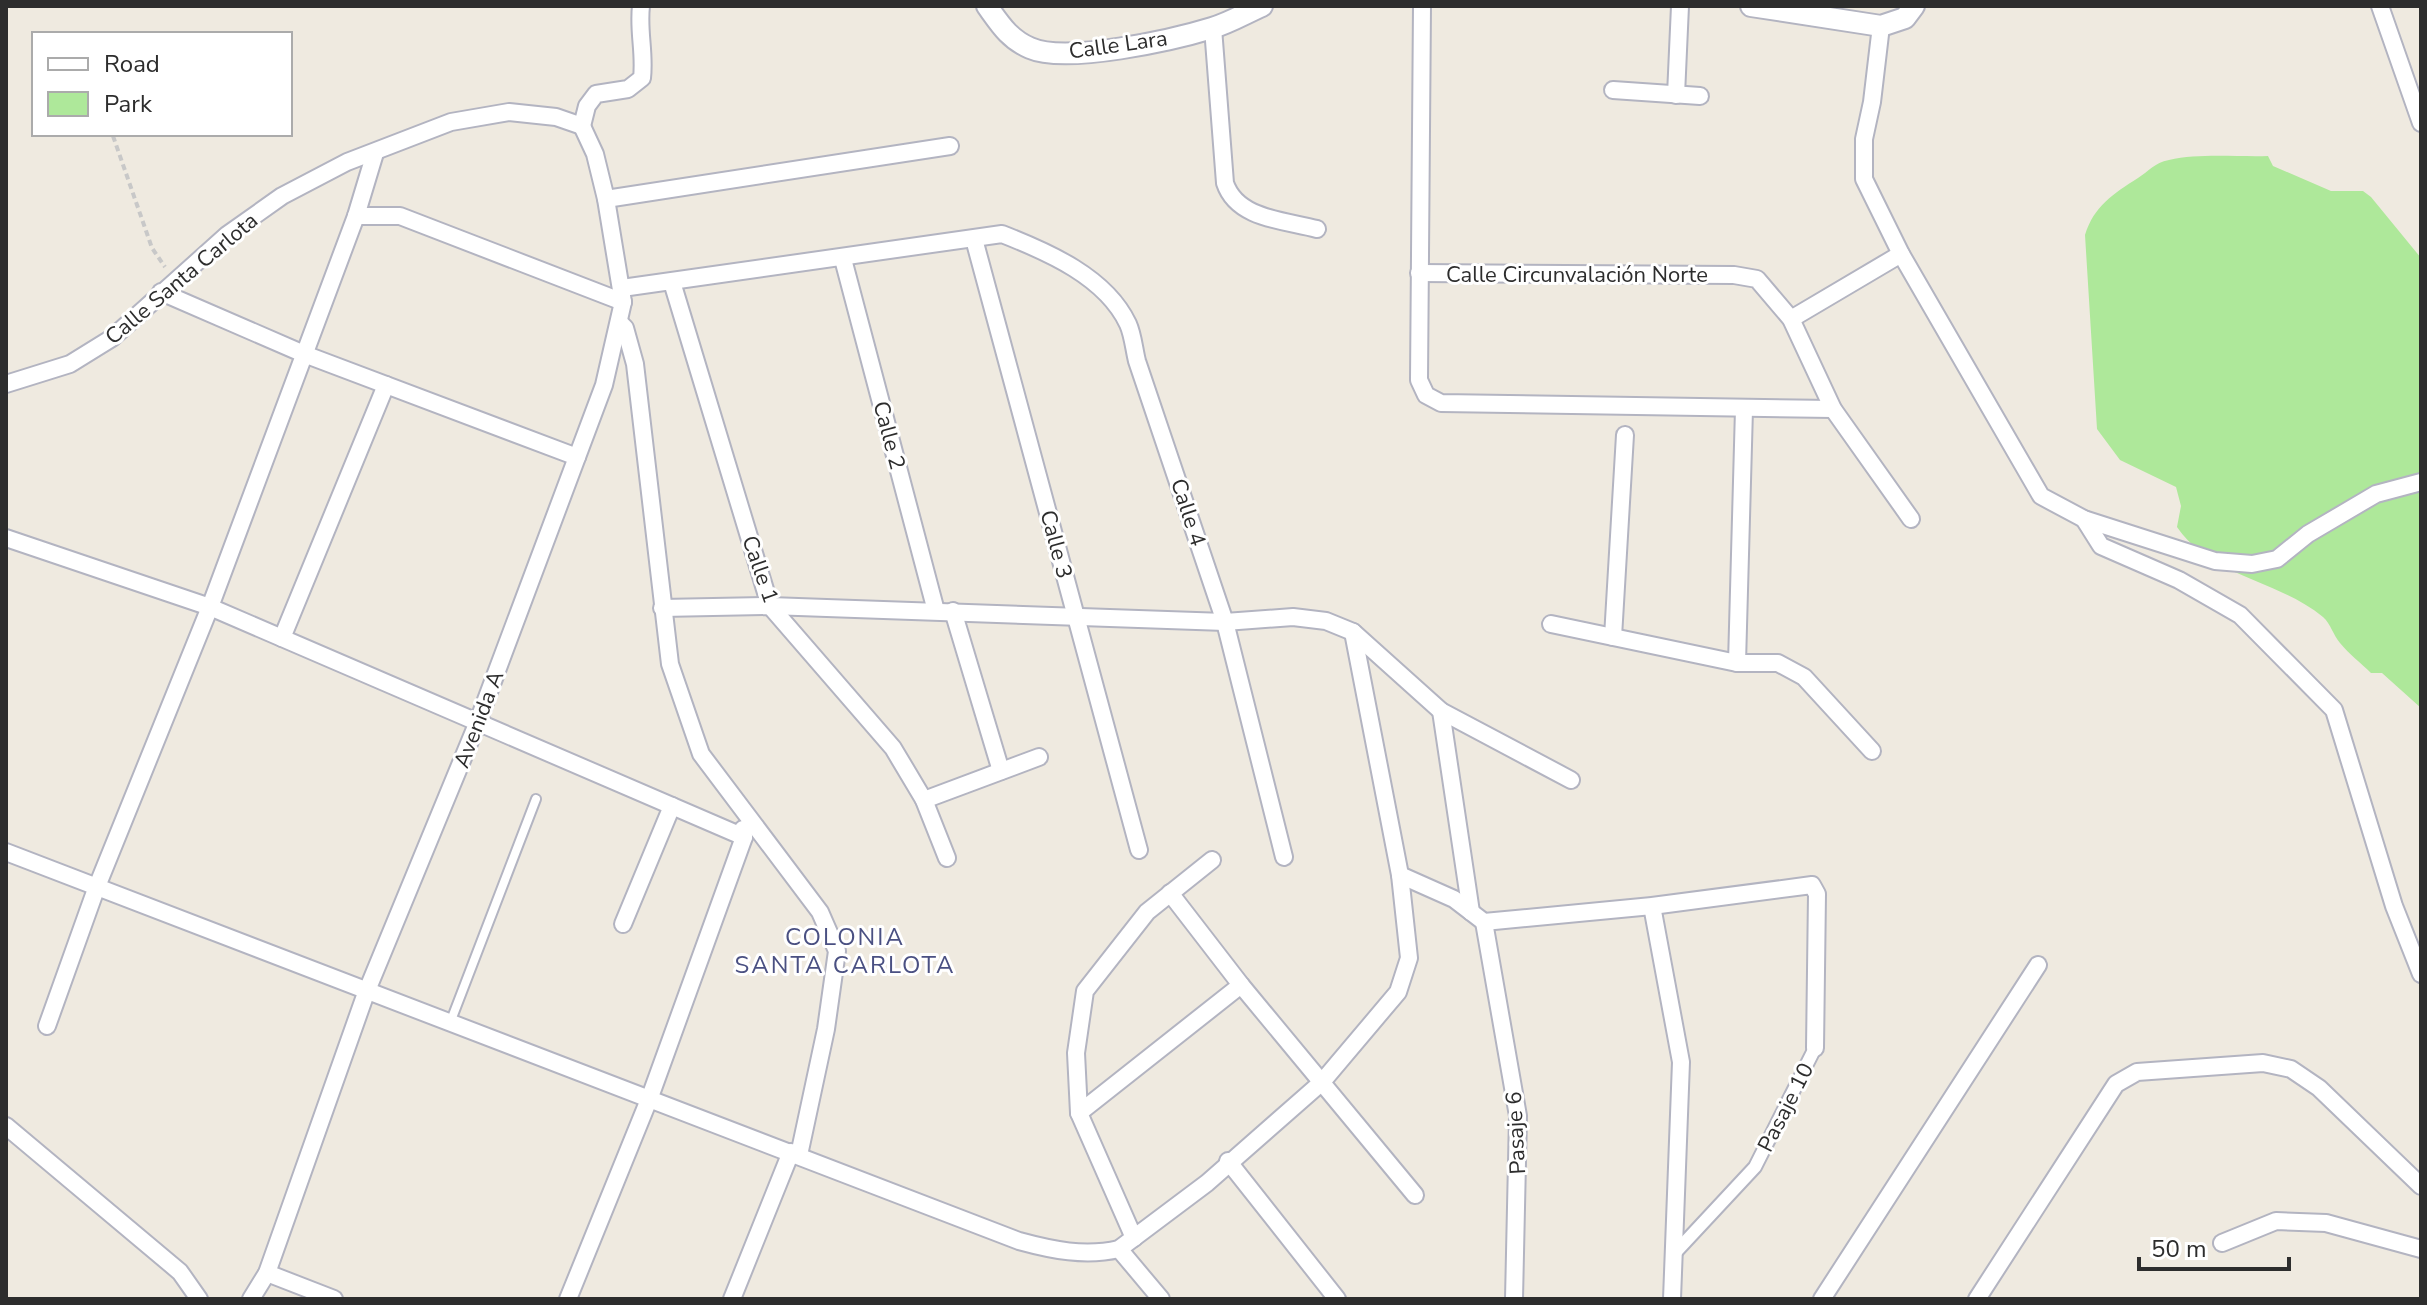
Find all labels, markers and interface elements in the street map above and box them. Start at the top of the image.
street label: Calle Lara [1067,23,1169,67]
legend [32,32,292,136]
text: Road [104,48,160,80]
text: Park [104,88,153,120]
street label: Calle Santa Carlota [99,206,264,352]
street label: Calle Circunvalación Norte [1446,260,1708,290]
street label: Calle 2 [866,398,913,473]
street label: Calle 4 [1163,475,1213,550]
street label: Calle 3 [1033,507,1080,582]
street label: Calle 1 [735,532,786,607]
street label: Avenida A [447,666,511,772]
district label: COLONIA SANTA CARLOTA [734,921,956,981]
street label: Pasaje 10 [1751,1058,1821,1157]
street label: Pasaje 6 [1499,1091,1533,1175]
scale bar [2139,1221,2289,1271]
text: 50 m [2151,1233,2207,1265]

